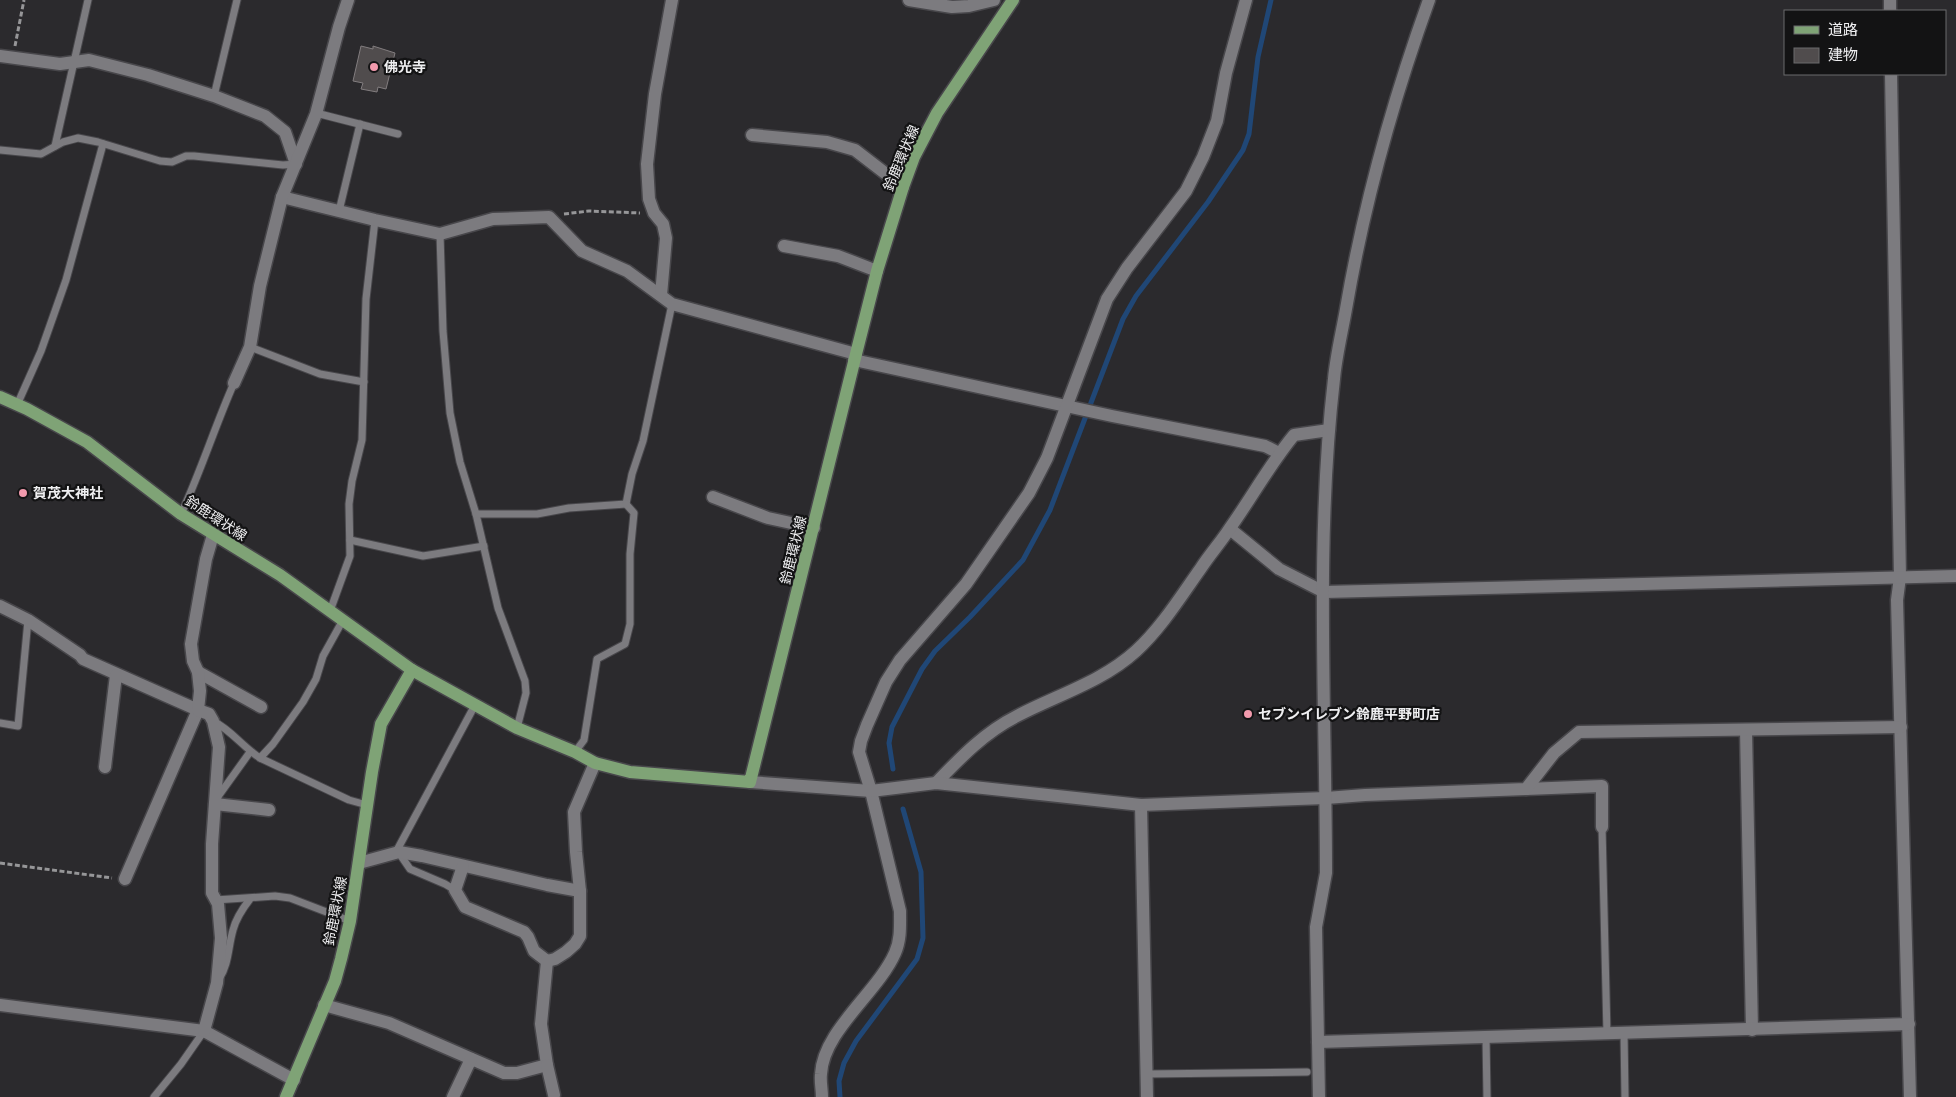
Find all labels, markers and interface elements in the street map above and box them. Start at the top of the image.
legend [1784,10,1946,75]
text: 道路 [1828,20,1858,39]
text: 建物 [1828,45,1858,64]
place label: 佛光寺 [384,58,426,76]
marker: 佛光寺 [368,61,380,73]
street label: 鈴鹿環状線 [879,122,923,194]
place label: 賀茂大神社 [33,484,103,502]
marker: 賀茂大神社 [17,487,29,499]
street label: 鈴鹿環状線 [182,491,250,545]
street label: 鈴鹿環状線 [776,514,810,586]
place label: セブンイレブン鈴鹿平野町店 [1258,705,1440,723]
marker: セブンイレブン鈴鹿平野町店 [1242,708,1254,720]
street label: 鈴鹿環状線 [319,875,351,947]

